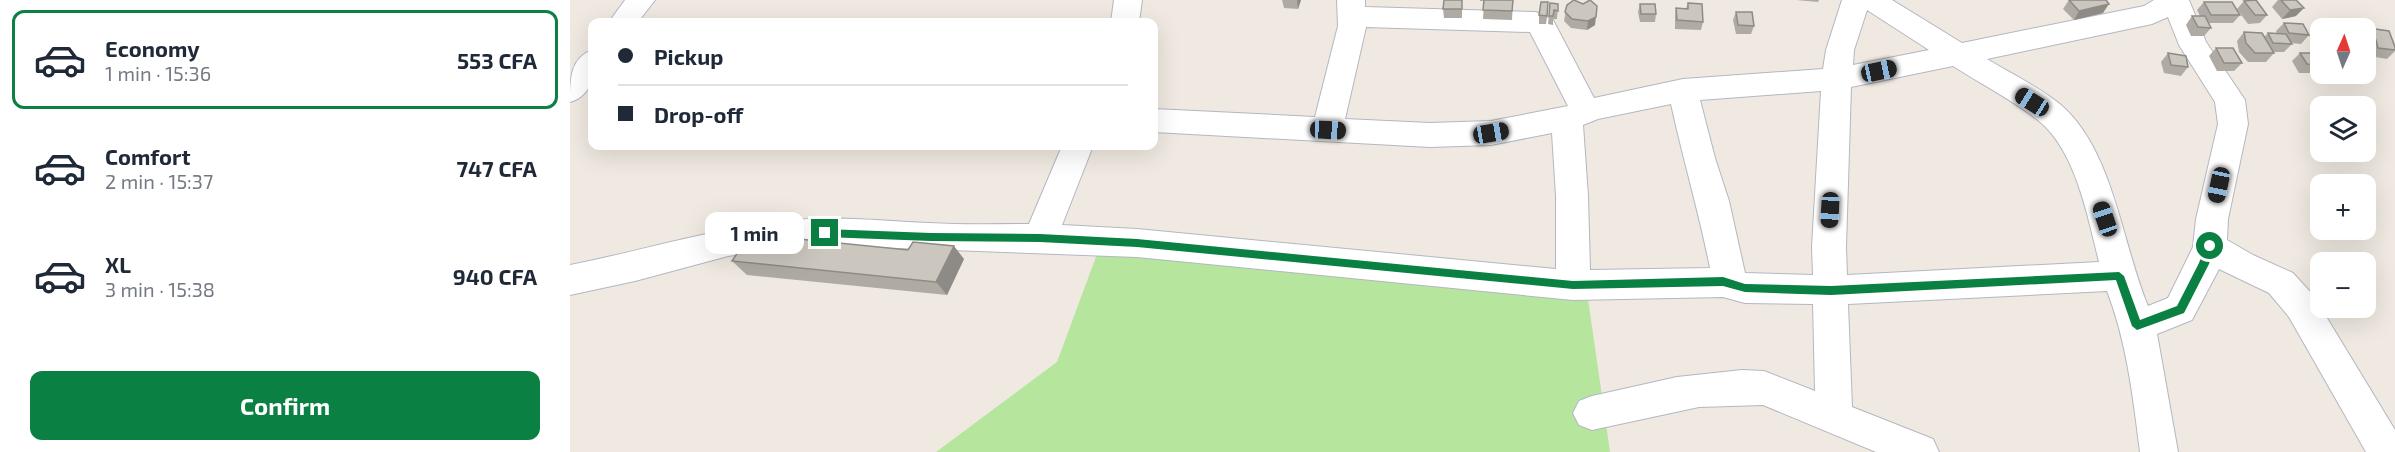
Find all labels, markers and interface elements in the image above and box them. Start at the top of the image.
north arrow [2310,18,2376,84]
map controls [2310,18,2376,318]
icon: car [33,33,87,87]
text: Economy [105,35,200,61]
text: Pickup [654,43,723,69]
text: 553 CFA [457,47,537,73]
car [1860,58,1898,84]
text: 1 min · 15:36 [105,61,211,85]
car [2012,85,2052,119]
button: layers [2310,96,2376,162]
text: Drop-off [654,101,743,127]
car [1310,120,1346,140]
car [1472,121,1510,145]
icon: car [33,141,87,195]
text: Comfort [105,143,190,169]
text: 747 CFA [456,155,537,181]
car [2206,166,2232,204]
text: 2 min · 15:37 [105,169,213,193]
button: + [2310,174,2376,240]
car [1820,192,1840,228]
car [2091,199,2119,239]
callout: 1 min [705,212,804,254]
route end [811,219,838,246]
text: 1 min [730,221,779,245]
route start [2196,232,2223,259]
icon: car [33,249,87,303]
text: XL [105,251,131,277]
button: − [2310,252,2376,318]
text: 940 CFA [453,263,537,289]
text: 3 min · 15:38 [105,277,215,301]
button: Confirm [30,371,540,440]

